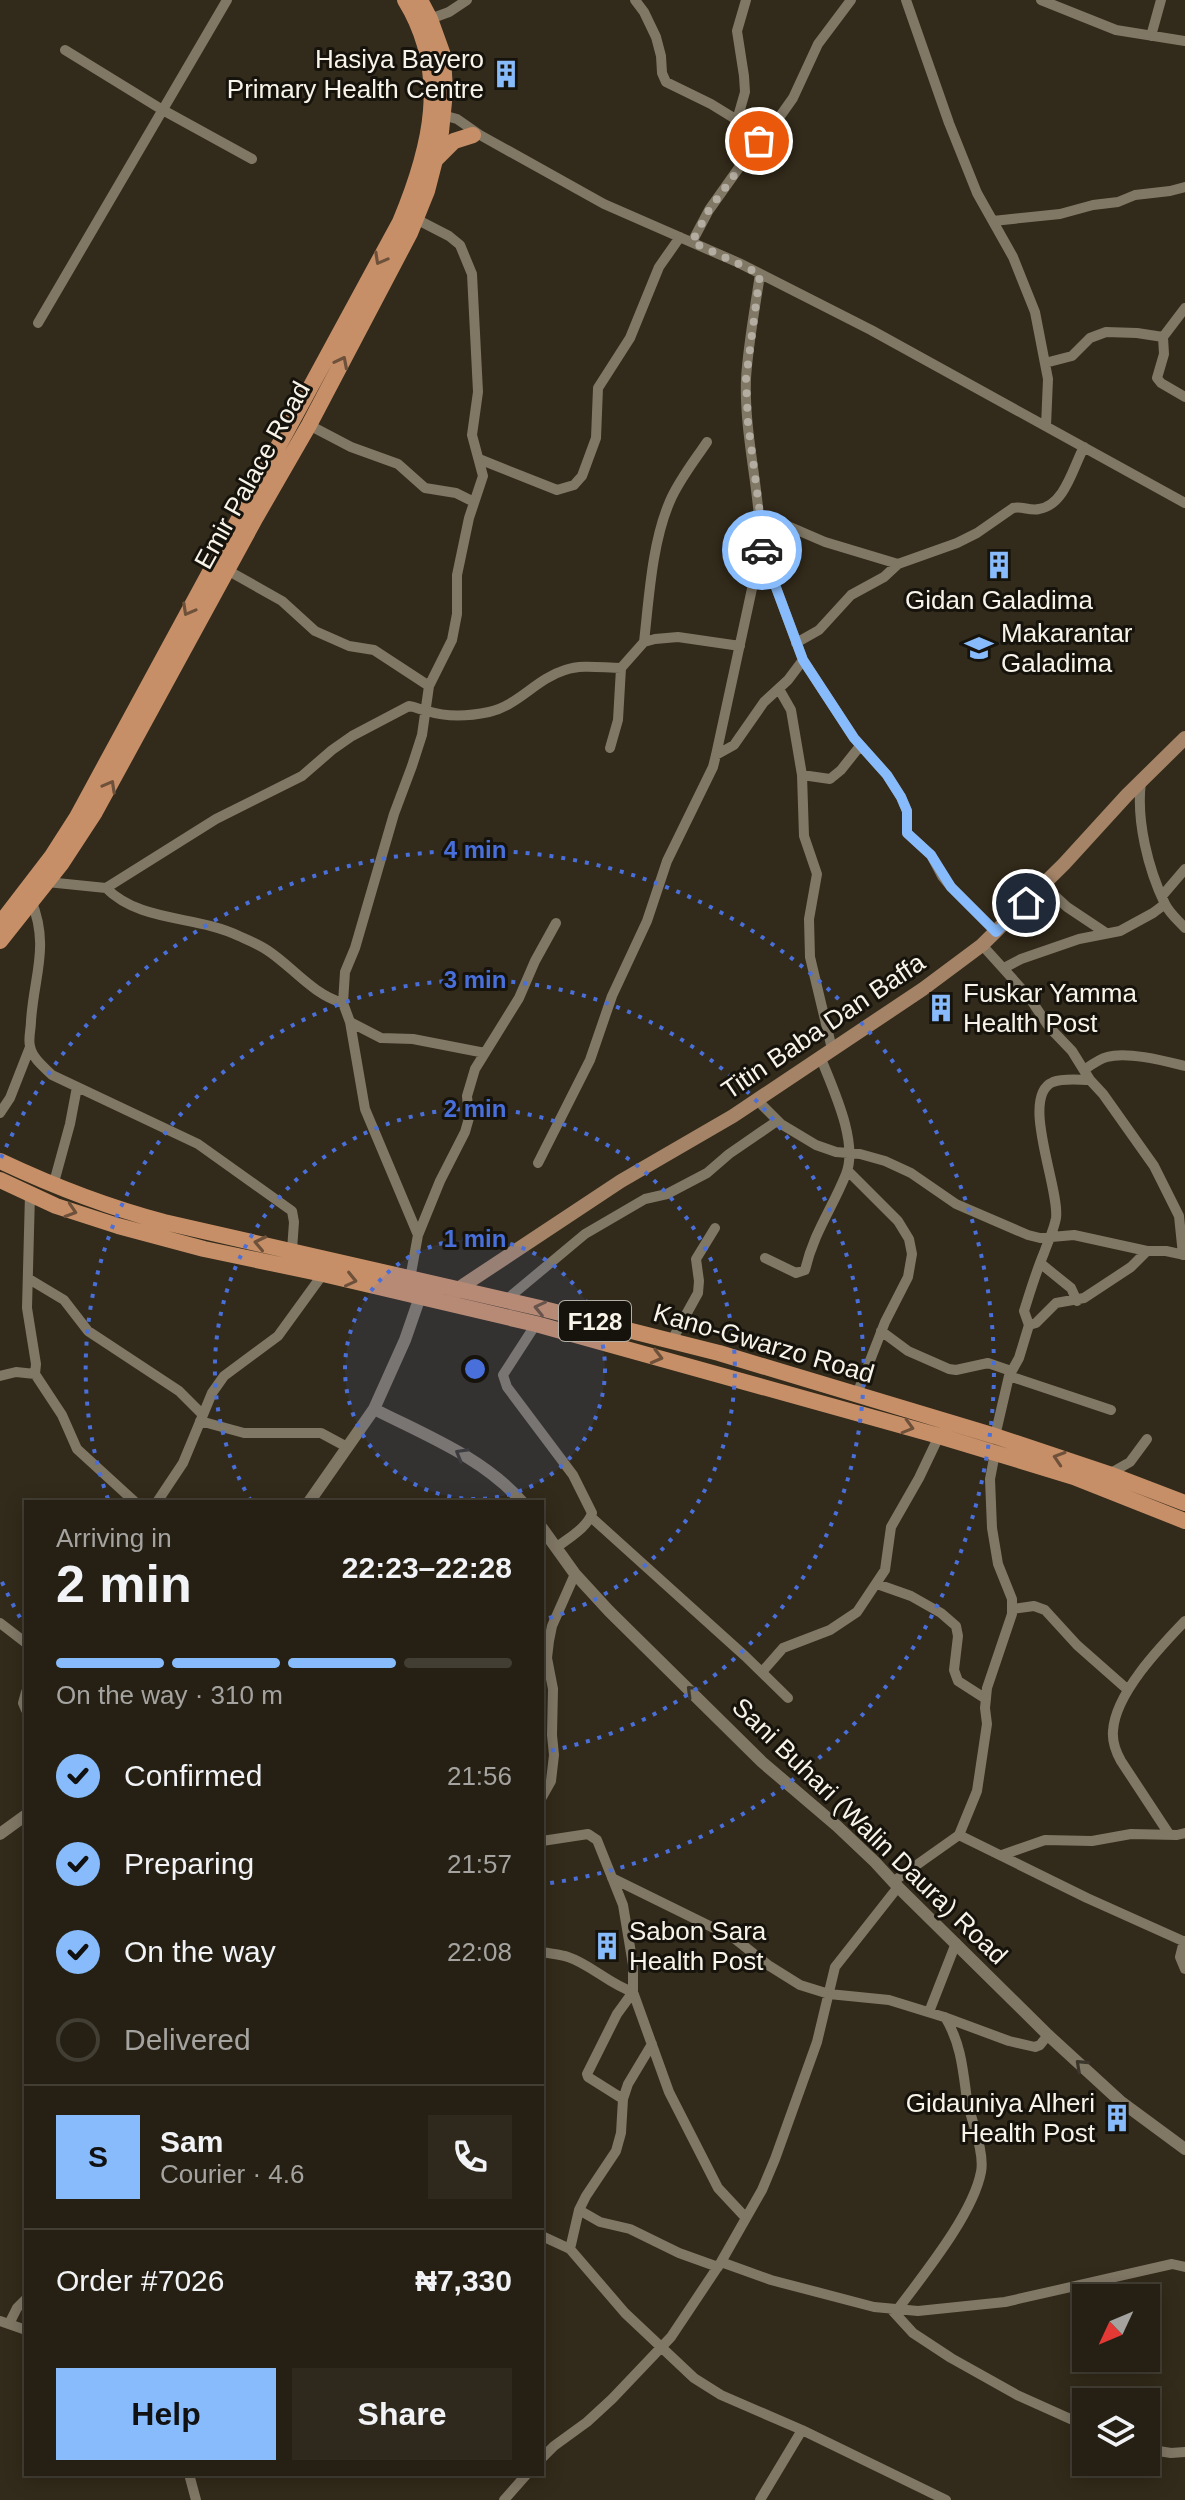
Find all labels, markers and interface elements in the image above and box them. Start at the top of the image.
place label: Hasiya Bayero Primary Health Centre [227,44,484,104]
building icon: Hasiya Bayero Primary Health Centre [491,59,521,89]
pin [725,107,793,175]
icon: bag [737,119,781,163]
one-way arrow [374,250,389,265]
one-way arrow [333,356,348,370]
street label: Emir Palace Road [188,376,316,574]
courier [722,510,802,590]
icon: car [740,528,784,572]
building icon: Gidan Galadima [984,550,1014,580]
place label: Gidan Galadima [905,585,1093,615]
one-way arrow [183,601,198,616]
place label: Makarantar Galadima [1001,618,1133,678]
school or university icon: Makarantar Galadima [964,633,994,663]
one-way arrow [100,781,116,795]
text: 4 min [444,836,506,863]
pin [992,869,1060,937]
icon: home [1004,881,1048,925]
street label: Titin Baba Dan Baffa [716,947,931,1105]
text: 3 min [444,966,506,993]
place label: Fuskar Yamma Health Post [963,978,1137,1038]
building icon: Fuskar Yamma Health Post [926,993,956,1023]
text: 2 min [444,1095,506,1122]
one-way arrow [64,1201,78,1217]
text: 1 min [444,1225,506,1252]
one-way arrow [254,1235,267,1252]
one-way arrow [343,1271,357,1288]
street label: Kano-Gwarzo Road [650,1297,878,1389]
one-way arrow [534,1300,548,1317]
road number: F128 [559,1301,631,1341]
one-way arrow [650,1347,664,1364]
centre of rings [461,1355,489,1383]
one-way arrow [900,1418,914,1434]
one-way arrow [455,1448,470,1464]
one-way arrow [1053,1451,1067,1467]
text: Arriving in [56,1523,172,1553]
text: 22:23–22:28 [342,1551,512,1584]
text: 2 min [56,1555,192,1613]
text: On the way · 310 m [56,1680,283,1710]
one-way arrow [687,1686,701,1700]
street label: Sani Buhari (Walin Daura) Road [726,1692,1014,1970]
icon: check [56,1754,100,1798]
text: Confirmed [124,1759,262,1792]
text: 21:56 [447,1761,512,1791]
icon: check [56,1842,100,1886]
text: Preparing [124,1847,254,1880]
text: 21:57 [447,1849,512,1879]
place label: Sabon Sara Health Post [629,1916,767,1976]
icon: check [56,1930,100,1974]
building icon: Sabon Sara Health Post [592,1931,622,1961]
text: On the way [124,1935,276,1968]
text: 22:08 [447,1937,512,1967]
text: Delivered [124,2023,251,2056]
one-way arrow [1075,2060,1090,2074]
place label: Gidauniya Alheri Health Post [906,2088,1096,2148]
building icon: Gidauniya Alheri Health Post [1102,2103,1132,2133]
button: phone [428,2115,512,2199]
text: Sam [160,2125,223,2158]
text: S [88,2140,108,2173]
text: Courier · 4.6 [160,2159,305,2189]
text: Order #7026 [56,2264,224,2297]
text: ₦7,330 [415,2264,512,2297]
north arrow [1072,2284,1160,2372]
map controls [1072,2284,1160,2476]
button: Help [56,2368,276,2460]
button: Share [292,2368,512,2460]
button: layers [1072,2388,1160,2476]

